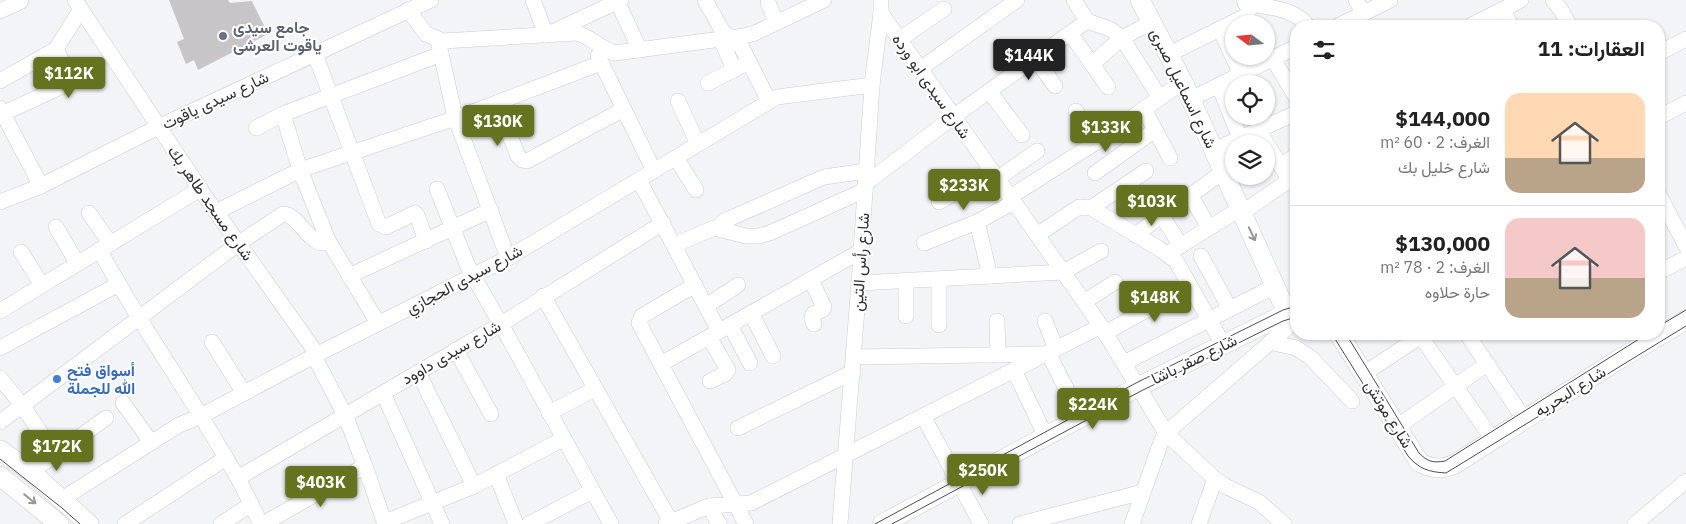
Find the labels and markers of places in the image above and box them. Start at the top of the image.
place label: جامع سيدى ياقوت العرشى [233,17,322,56]
marker: جامع سيدى ياقوت العرشى [217,30,229,42]
pin: $144K [994,38,1064,81]
pin: $112K [34,56,104,99]
pin: $130K [463,104,533,147]
pin: $133K [1071,110,1141,153]
pin: $233K [929,168,999,211]
pin: $103K [1117,184,1187,227]
pin: $148K [1120,280,1190,323]
place label: أسواق فتح الله للجملة [67,360,135,398]
marker: أسواق فتح الله للجملة [51,373,63,385]
pin: $224K [1058,388,1128,430]
pin: $172K [22,430,92,472]
pin: $250K [948,454,1018,496]
pin: $403K [286,466,356,508]

